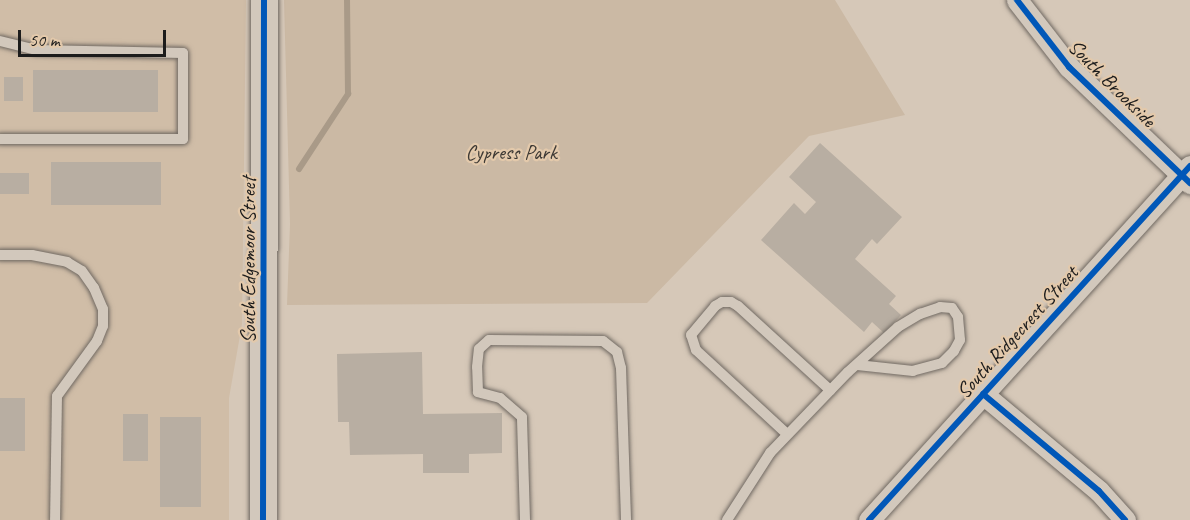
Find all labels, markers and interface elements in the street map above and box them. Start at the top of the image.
scale bar [21,18,170,56]
text: 50 m [29,29,60,51]
street label: South Brookside [1063,34,1161,132]
park label: Cypress Park [465,139,557,165]
street label: South Edgemoor Street [235,177,261,343]
street label: South Ridgecrest Street [950,260,1084,404]

